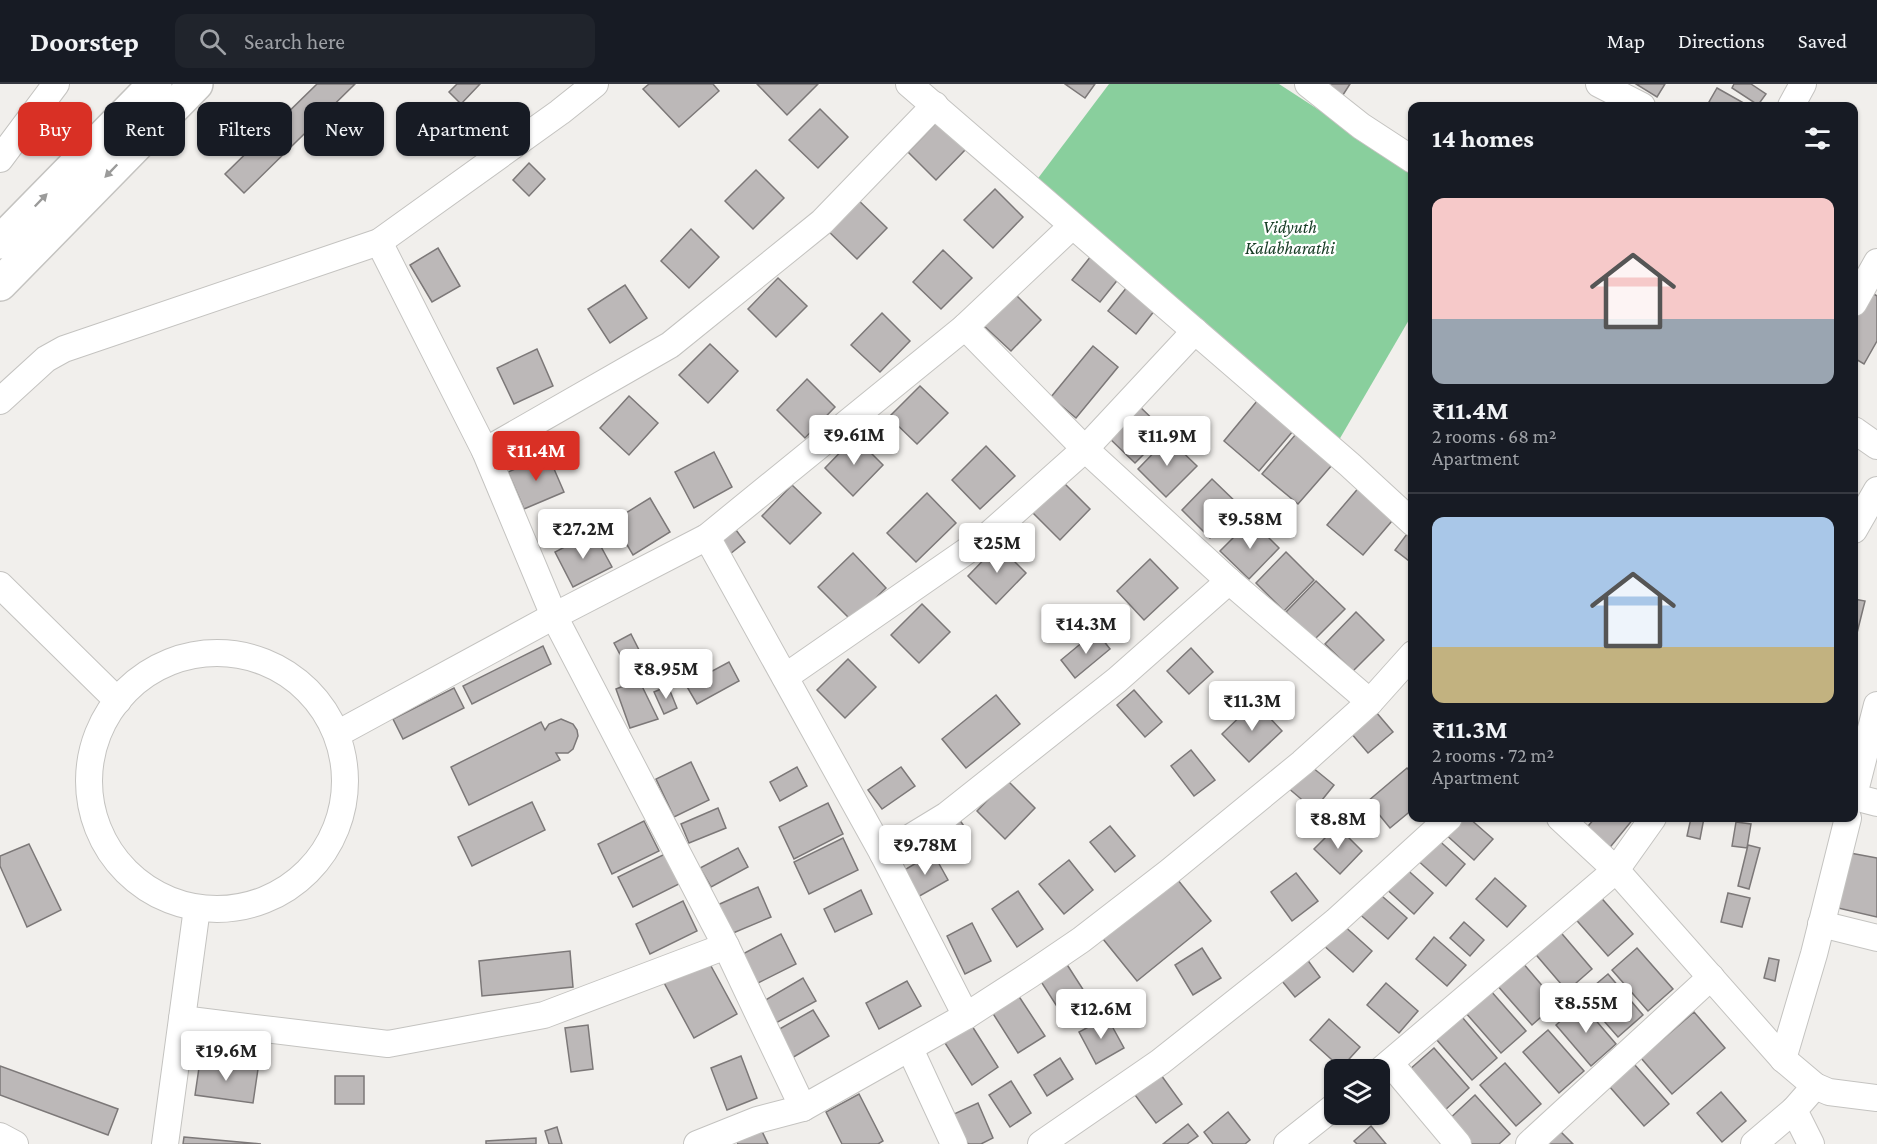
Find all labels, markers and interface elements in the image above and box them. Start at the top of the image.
search box [175,14,595,68]
icon: search [196,25,229,58]
text: Doorstep [30,26,139,57]
text: Search here [244,29,345,54]
text: Map [1607,29,1645,53]
text: Directions [1678,29,1765,53]
text: Saved [1798,29,1847,53]
chip: Buy [18,102,92,156]
chip: Rent [104,102,185,156]
chip: Filters [197,102,292,156]
chip: New [304,102,384,156]
chip: Apartment [396,102,530,156]
icon: filters [1801,122,1834,155]
text: 14 homes [1432,124,1534,153]
one-way arrow [105,163,119,177]
one-way arrow [34,192,48,207]
park label: Vidyuth Kalabharathi [1245,217,1335,258]
icon: home [1579,237,1687,345]
text: ₹11.4M [1432,396,1509,425]
pin: ₹9.61M [805,415,903,466]
pin: ₹11.9M [1118,416,1216,467]
text: ₹9.61M [823,423,885,445]
text: ₹11.9M [1137,424,1197,446]
text: 2 rooms · 68 m² [1432,425,1557,447]
pin: ₹11.4M [487,431,585,482]
text: ₹11.4M [507,439,565,461]
text: Apartment [1432,447,1519,469]
pin: ₹9.58M [1201,499,1299,550]
text: ₹9.58M [1218,507,1282,529]
pin: ₹27.2M [534,509,632,560]
text: ₹27.2M [552,517,614,539]
pin: ₹25M [961,523,1033,574]
text: ₹25M [973,531,1021,553]
icon: home [1579,556,1687,664]
pin: ₹14.3M [1037,604,1135,655]
text: ₹14.3M [1055,612,1117,634]
pin: ₹8.95M [617,649,715,700]
text: ₹8.95M [634,657,698,679]
pin: ₹11.3M [1203,681,1301,732]
text: ₹11.3M [1223,689,1281,711]
text: ₹11.3M [1432,715,1508,744]
text: 2 rooms · 72 m² [1432,744,1554,766]
text: Apartment [1432,766,1519,788]
pin: ₹8.8M [1296,799,1380,850]
text: ₹8.8M [1310,807,1366,829]
pin: ₹9.78M [876,825,974,876]
text: ₹9.78M [893,833,957,855]
pin: ₹8.55M [1537,983,1635,1034]
pin: ₹12.6M [1052,989,1150,1040]
text: ₹8.55M [1554,991,1618,1013]
text: ₹12.6M [1070,997,1132,1019]
pin: ₹19.6M [177,1031,275,1082]
text: ₹19.6M [195,1039,257,1061]
map controls [1324,1059,1390,1125]
button: layers [1324,1059,1390,1125]

